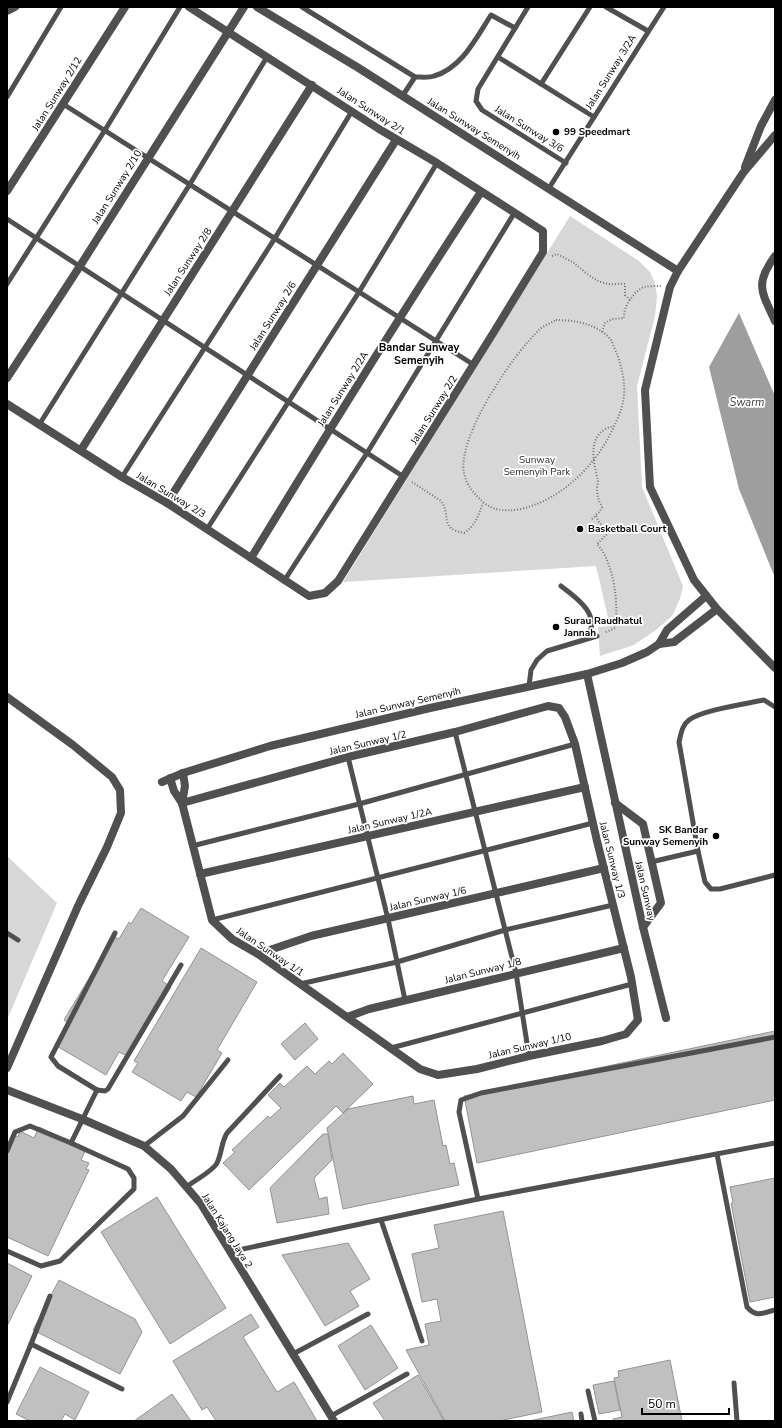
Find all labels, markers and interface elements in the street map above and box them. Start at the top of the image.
street label: Jalan Sunway 3/2A [582,31,640,113]
street label: Jalan Sunway 2/12 [28,54,85,134]
street label: Jalan Sunway 2/1 [333,83,408,138]
street label: Jalan Sunway Semenyih [424,94,523,164]
street label: Jalan Sunway 3/6 [491,102,566,156]
place label: 99 Speedmart [564,125,630,139]
marker: 99 Speedmart [551,127,561,137]
street label: Jalan Sunway 2/10 [88,147,145,227]
street label: Jalan Sunway 2/8 [160,225,215,300]
street label: Jalan Sunway 2/6 [246,279,300,354]
district label: Bandar Sunway Semenyih [379,340,460,368]
street label: Jalan Sunway 2/2A [314,348,372,430]
street label: Jalan Sunway 2/2 [407,373,461,448]
water label: Swarm [729,395,765,410]
park label: Sunway Semenyih Park [504,453,571,479]
street label: Jalan Sunway 2/3 [133,468,208,521]
place label: Basketball Court [588,522,666,536]
marker: Basketball Court [575,524,585,534]
place label: Surau Raudhatul Jannah [563,614,643,640]
marker: Surau Raudhatul Jannah [551,622,561,632]
street label: Jalan Sunway Semenyih [353,684,462,722]
street label: Jalan Sunway 1/2 [327,727,408,759]
street label: Jalan Sunway 1/2A [346,804,434,838]
street label: Jalan Sunway 1/3 [595,819,628,900]
place label: SK Bandar Sunway Semenyih [623,823,708,849]
marker: SK Bandar Sunway Semenyih [711,831,721,841]
street label: Jalan Sunway [631,859,659,923]
street label: Jalan Sunway 1/6 [387,883,468,915]
street label: Jalan Sunway 1/1 [233,924,306,980]
street label: Jalan Sunway 1/8 [442,955,523,988]
street label: Jalan Sunway 1/10 [486,1030,573,1063]
street label: Jalan Kajang Jaya 2 [198,1190,256,1271]
scale bar [642,1390,729,1416]
text: 50 m [648,1396,676,1412]

